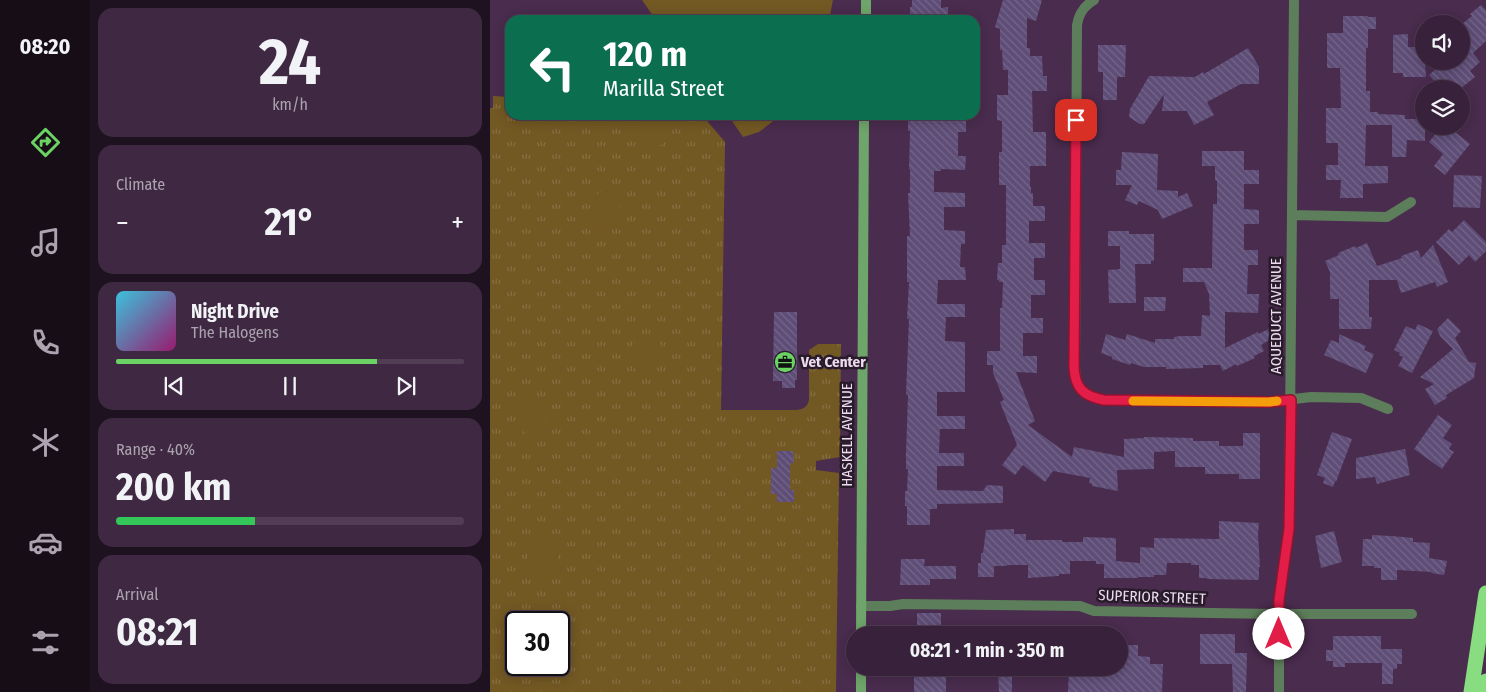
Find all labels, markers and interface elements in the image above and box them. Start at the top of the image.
map controls [1415,15,1470,135]
button: sound [1415,15,1470,70]
text: 24 [259,23,321,101]
text: 08:20 [20,33,70,60]
text: 120 m [603,33,687,75]
icon: left [520,35,585,100]
text: Marilla Street [603,75,724,102]
button: layers [1415,80,1470,135]
text: km/h [272,95,308,114]
pin [1055,99,1097,141]
icon: arrive [1062,106,1090,134]
icon: directions [28,125,63,160]
text: Climate [116,175,165,194]
text: 21° [265,199,315,245]
text: − [116,206,129,239]
text: + [451,206,464,239]
icon: music [28,225,63,260]
street label: AQUEDUCT AVENUE [1267,258,1285,374]
text: Night Drive [191,300,279,323]
text: The Halogens [191,323,279,342]
icon: phone [28,325,63,360]
office icon: Vet Center [773,350,797,374]
place label: Vet Center [800,353,866,371]
icon: previous [160,372,188,400]
icon: pause [276,372,304,400]
icon: next [392,372,420,400]
street label: HASKELL AVENUE [838,383,856,487]
icon: climate [28,425,63,460]
text: Range · 40% [116,440,195,459]
text: 200 km [116,464,231,510]
icon: car [28,525,63,560]
text: Arrival [116,585,158,604]
street label: SUPERIOR STREET [1098,586,1206,608]
position arrow [1252,607,1304,659]
text: 08:21 [116,609,199,655]
speed limit sign: 30 [505,611,570,676]
icon: filters [28,625,63,660]
text: 08:21 · 1 min · 350 m [910,639,1064,662]

